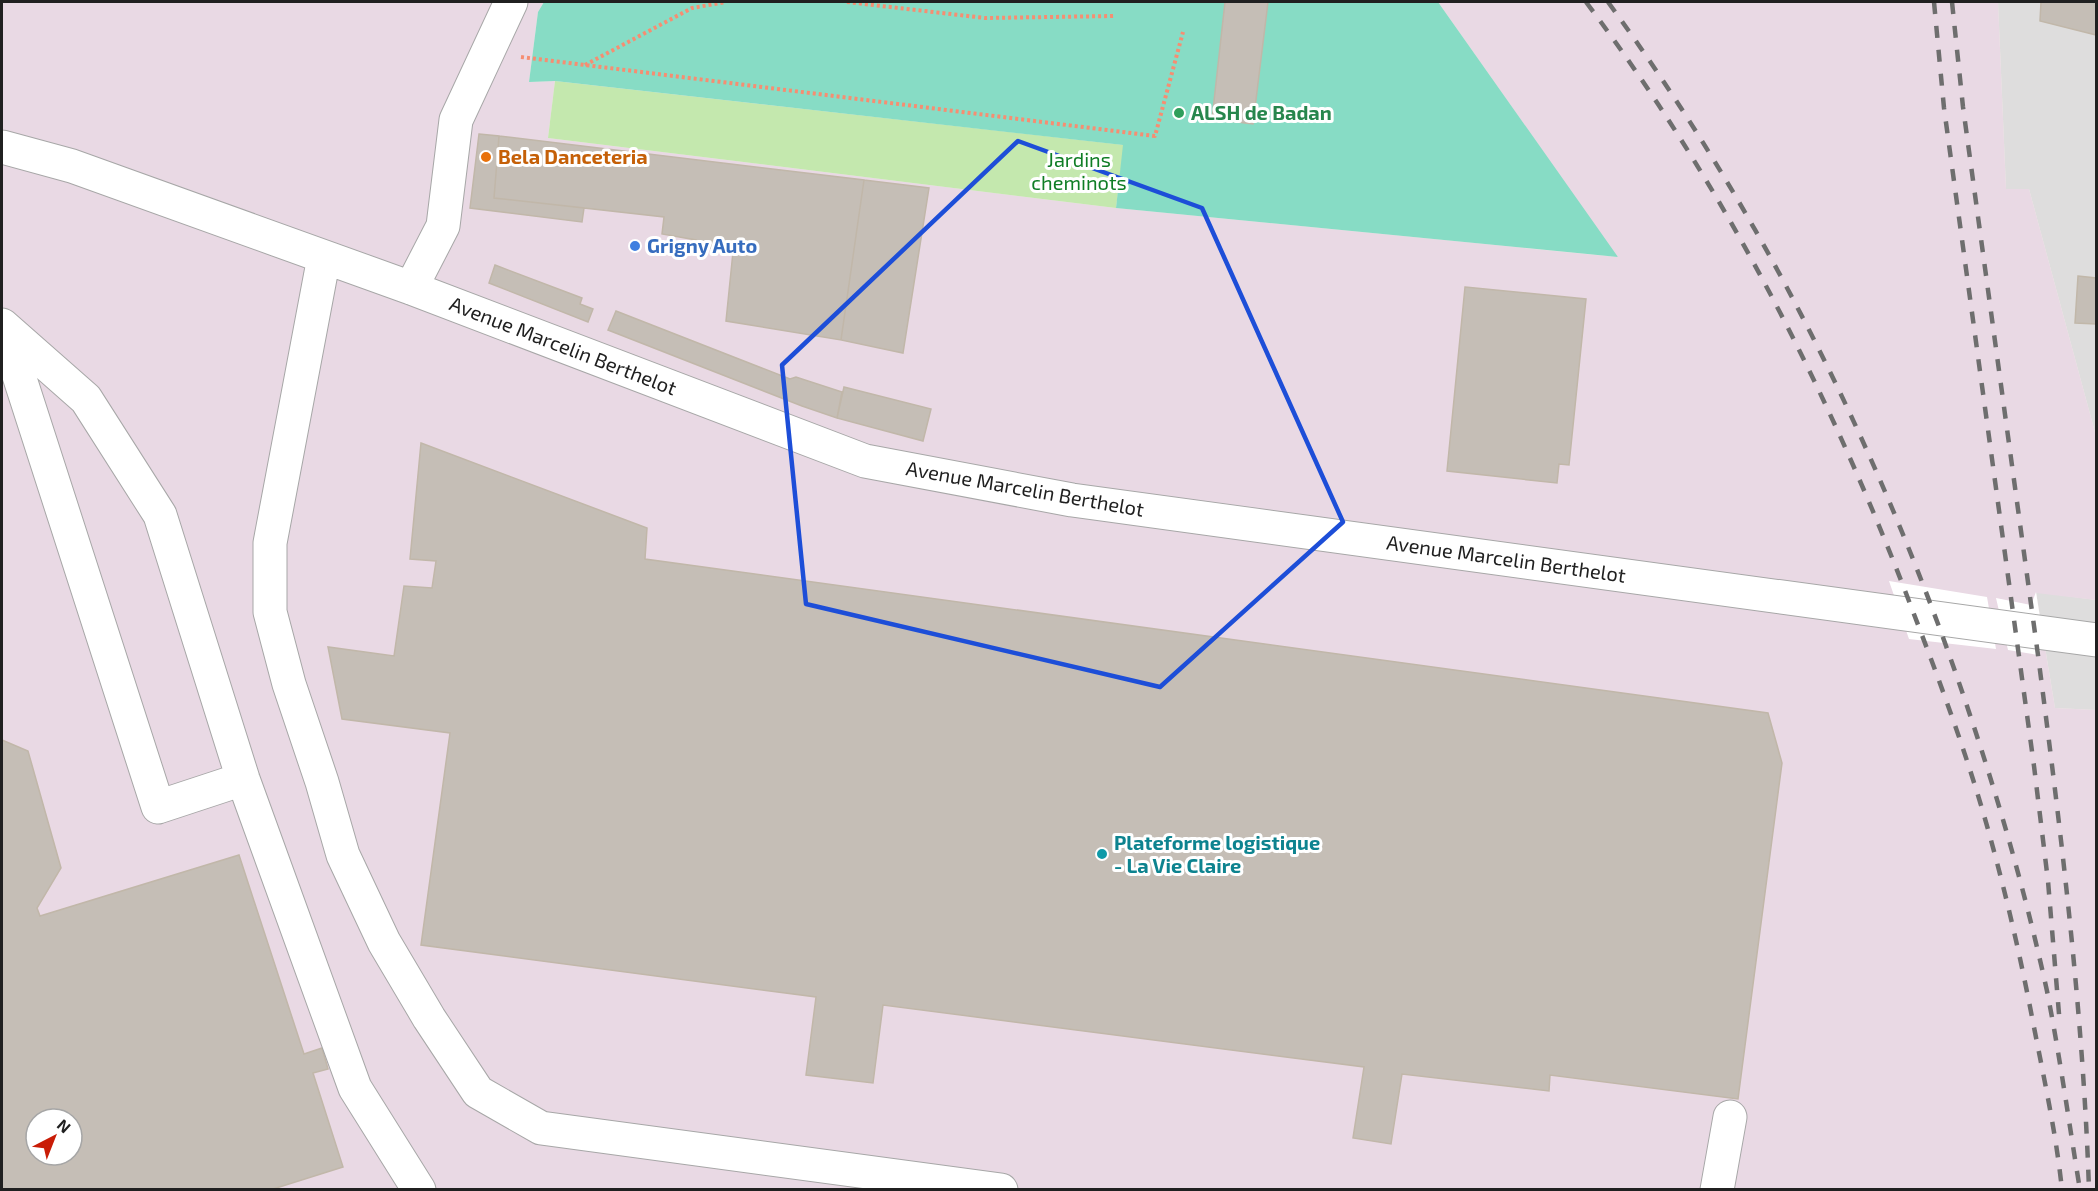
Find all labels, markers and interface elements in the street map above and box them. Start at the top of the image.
place label: ALSH de Badan [1191,100,1332,124]
marker: ALSH de Badan [1172,106,1186,120]
place label: Bela Danceteria [498,144,648,168]
park label: Jardins cheminots [1031,147,1127,194]
marker: Bela Danceteria [479,150,493,164]
place label: Grigny Auto [647,233,757,258]
marker: Grigny Auto [628,239,642,253]
street label: Avenue Marcelin Berthelot [446,291,681,400]
street label: Avenue Marcelin Berthelot [904,455,1146,521]
street label: Avenue Marcelin Berthelot [1385,529,1628,587]
place label: Plateforme logistique - La Vie Claire [1114,830,1320,877]
marker: Plateforme logistique - La Vie Claire [1095,847,1109,861]
north arrow [24,1107,84,1167]
text: N [54,1115,75,1136]

